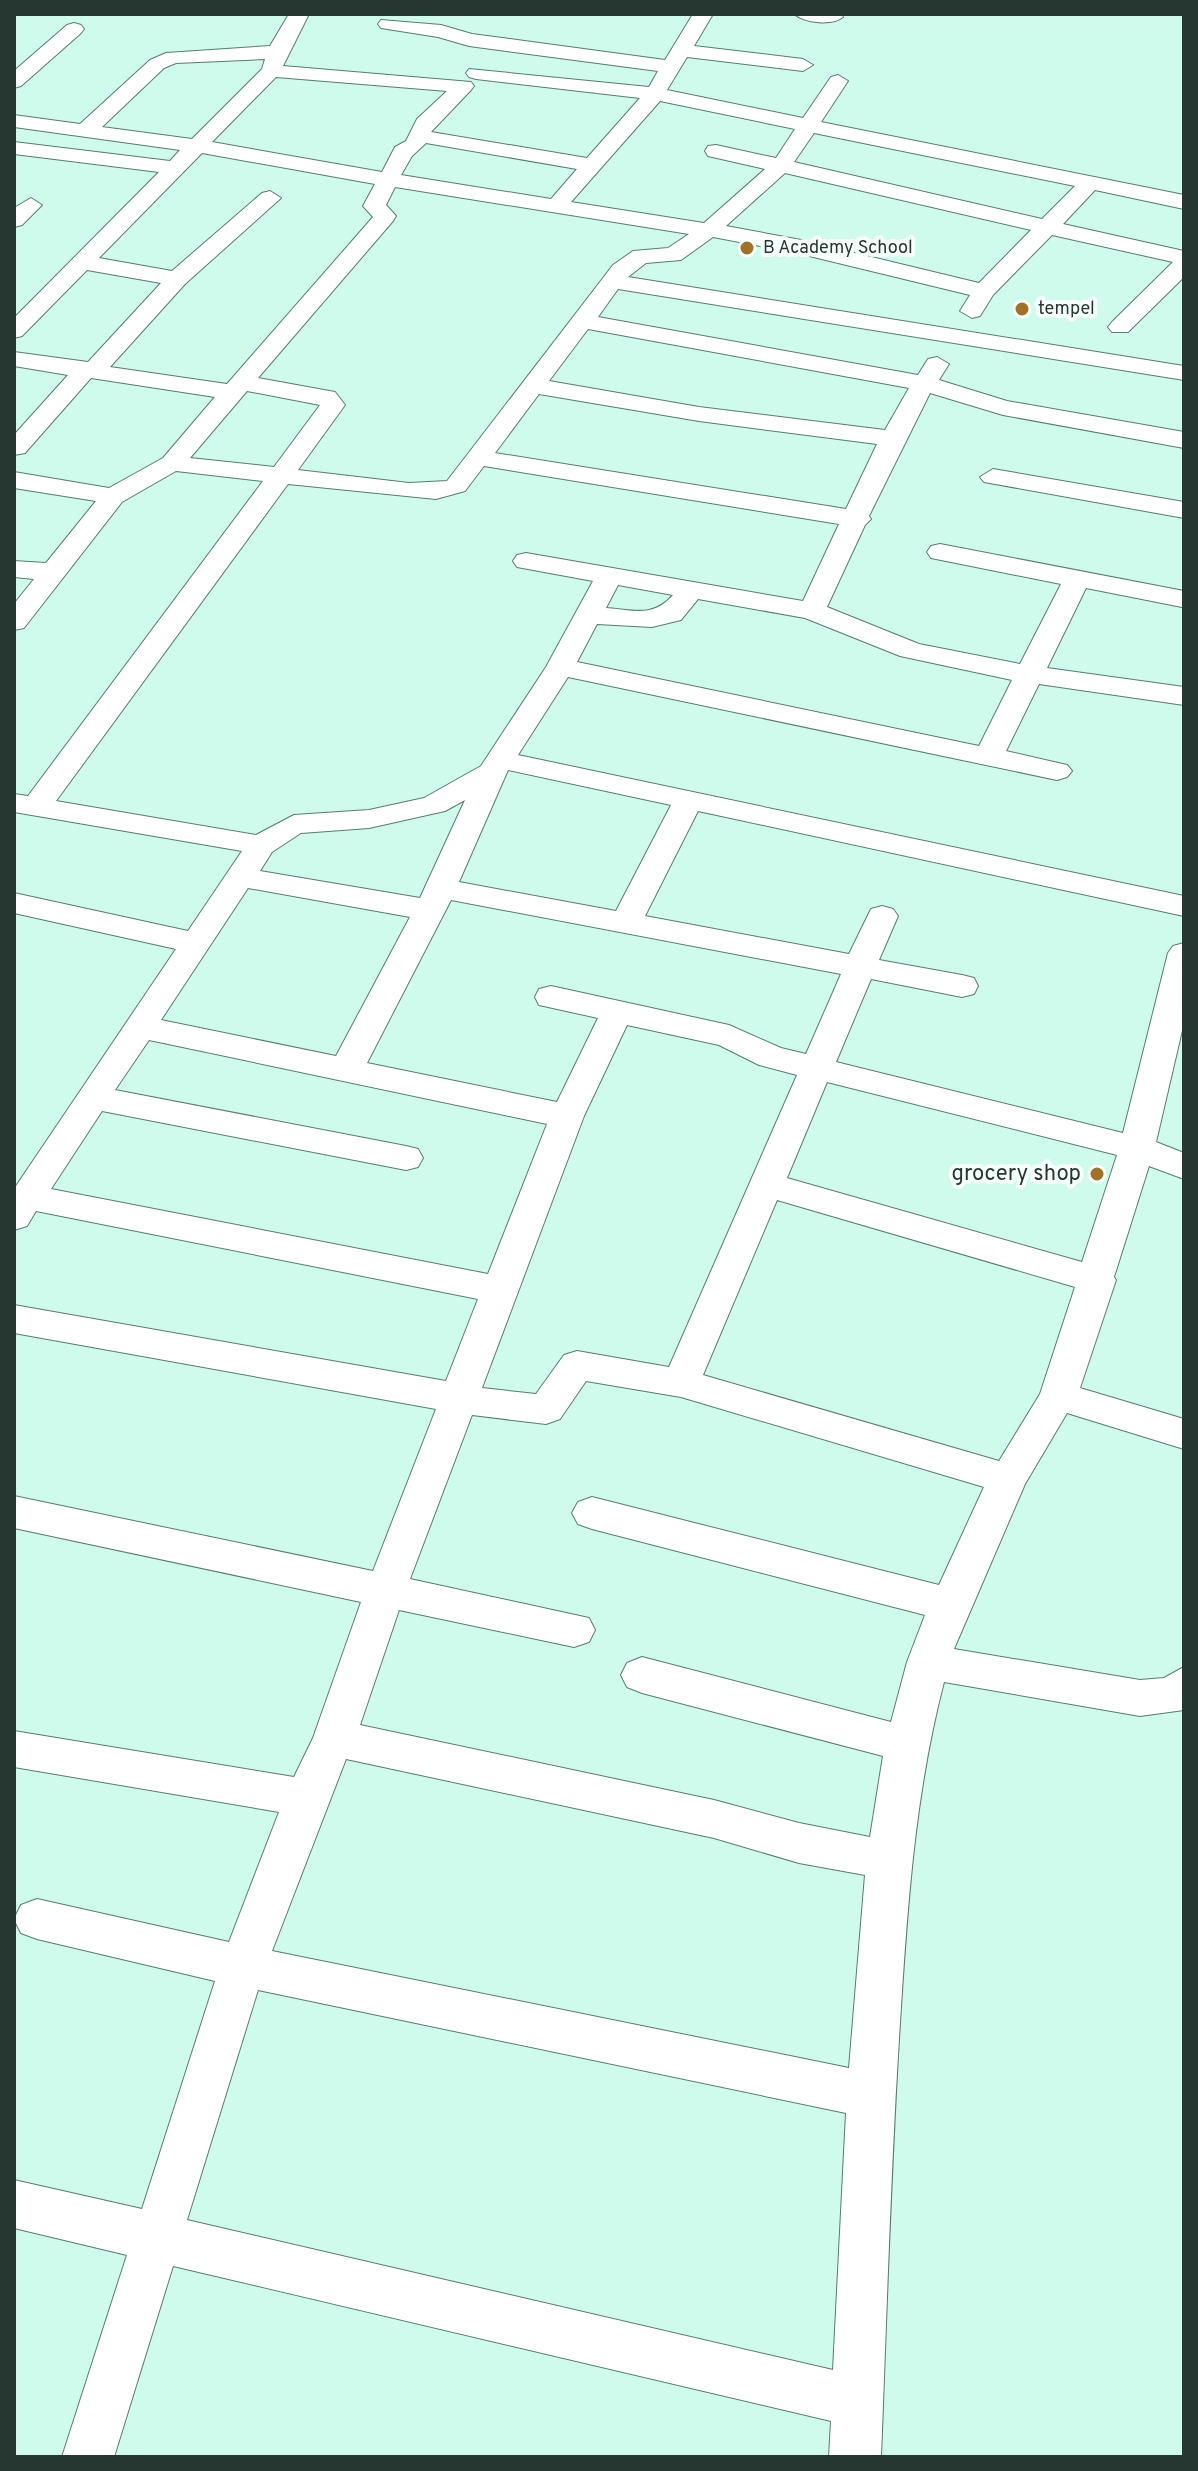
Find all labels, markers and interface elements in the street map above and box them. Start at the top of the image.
place label: B Academy School [763,237,913,260]
marker: B Academy School [738,239,756,257]
place label: tempel [1038,298,1095,321]
marker: tempel [1013,300,1031,318]
place label: grocery shop [951,1161,1081,1188]
marker: grocery shop [1088,1165,1106,1183]

